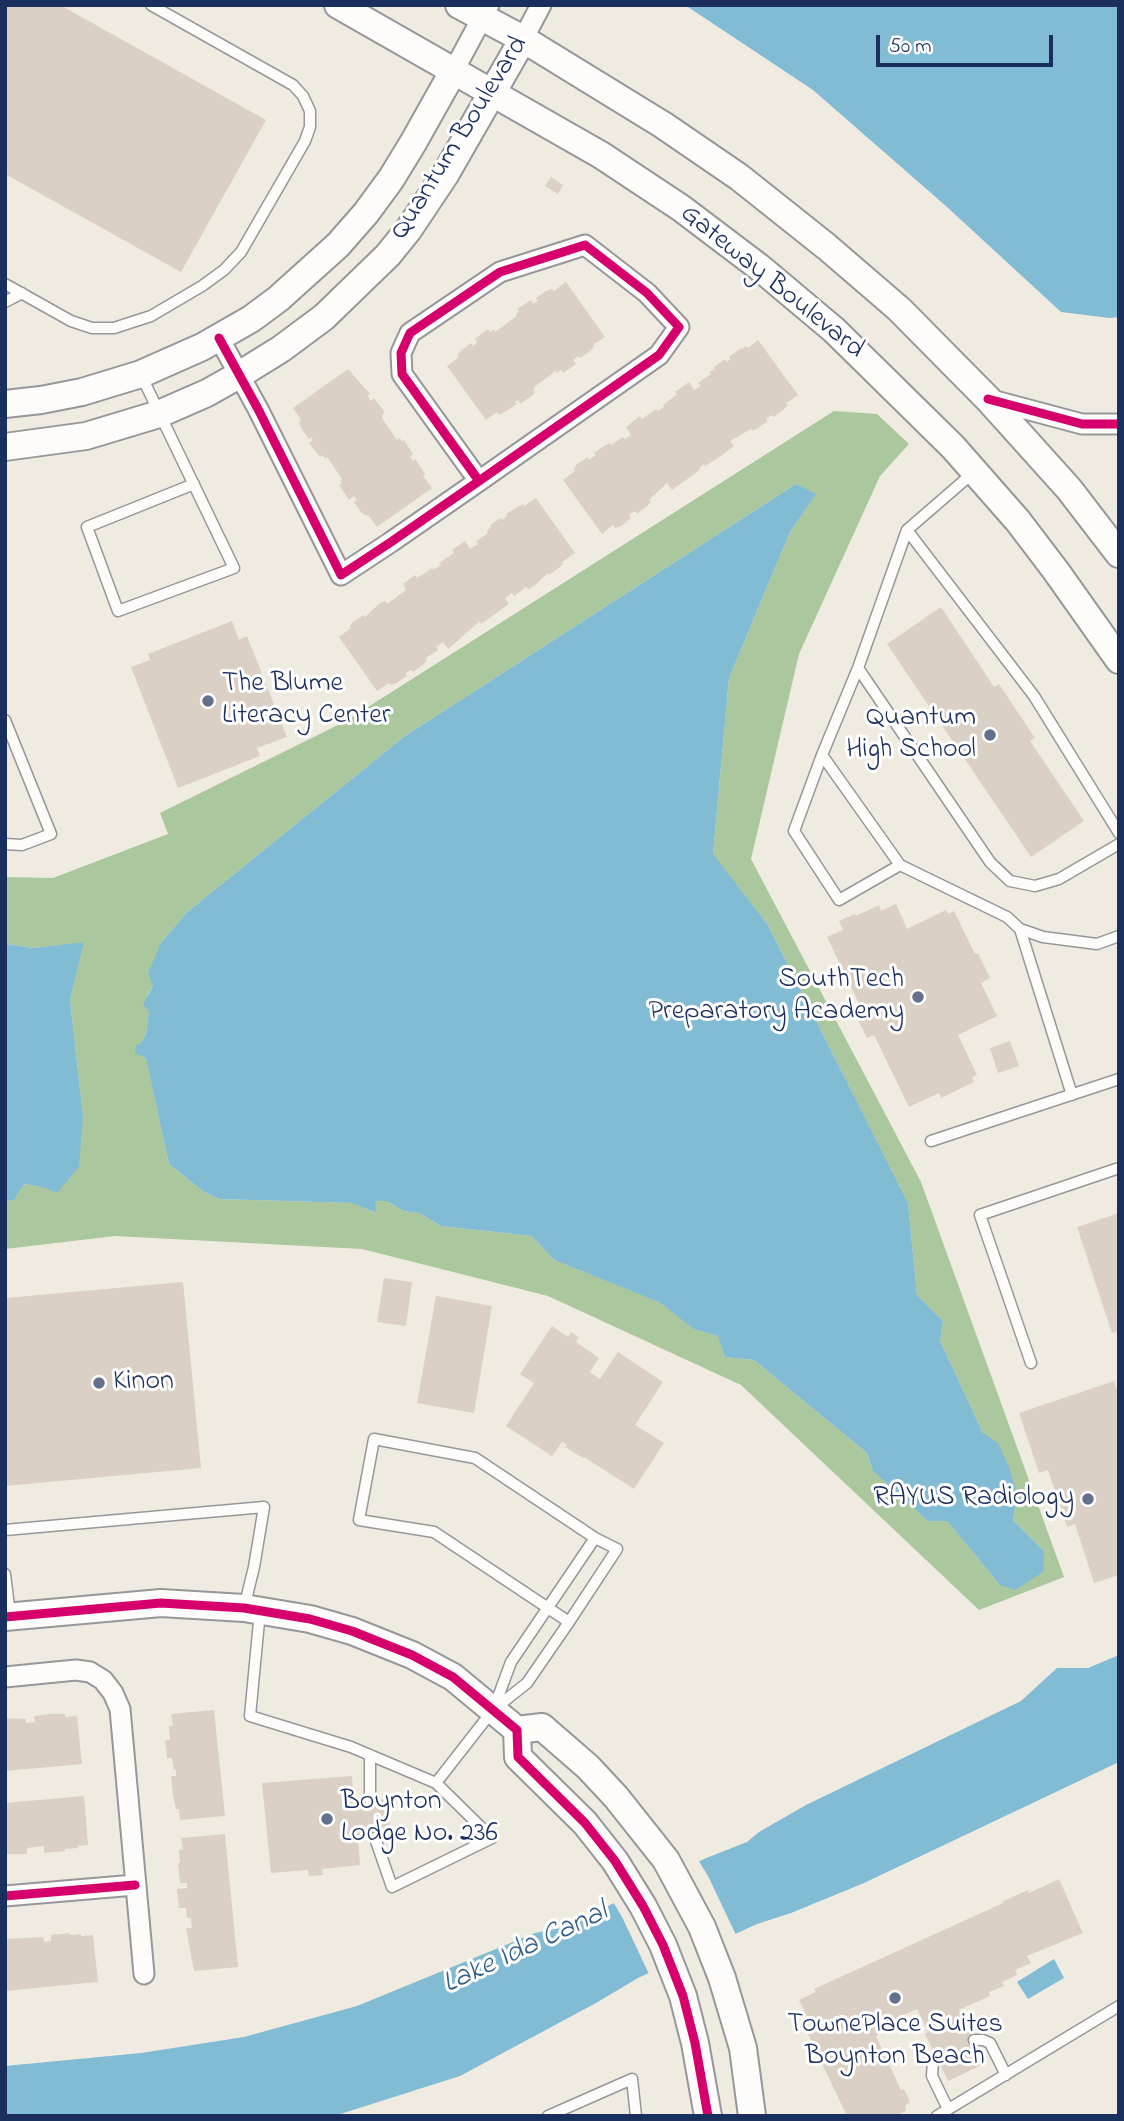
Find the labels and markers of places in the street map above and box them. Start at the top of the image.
place label: The Blume Literacy Center [222,668,391,734]
marker: The Blume Literacy Center [200,693,216,709]
place label: Quantum High School [846,702,976,768]
marker: Quantum High School [982,727,998,743]
place label: SouthTech Preparatory Academy [649,964,904,1030]
marker: SouthTech Preparatory Academy [910,989,926,1005]
place label: Kinon [113,1366,174,1400]
marker: Kinon [91,1375,107,1391]
place label: RAYUS Radiology [873,1482,1074,1516]
marker: RAYUS Radiology [1080,1491,1096,1507]
place label: Boynton Lodge No. 236 [341,1786,498,1852]
marker: Boynton Lodge No. 236 [319,1811,335,1827]
marker: TownePlace Suites Boynton Beach [887,1990,903,2006]
place label: TownePlace Suites Boynton Beach [787,2009,1003,2075]

